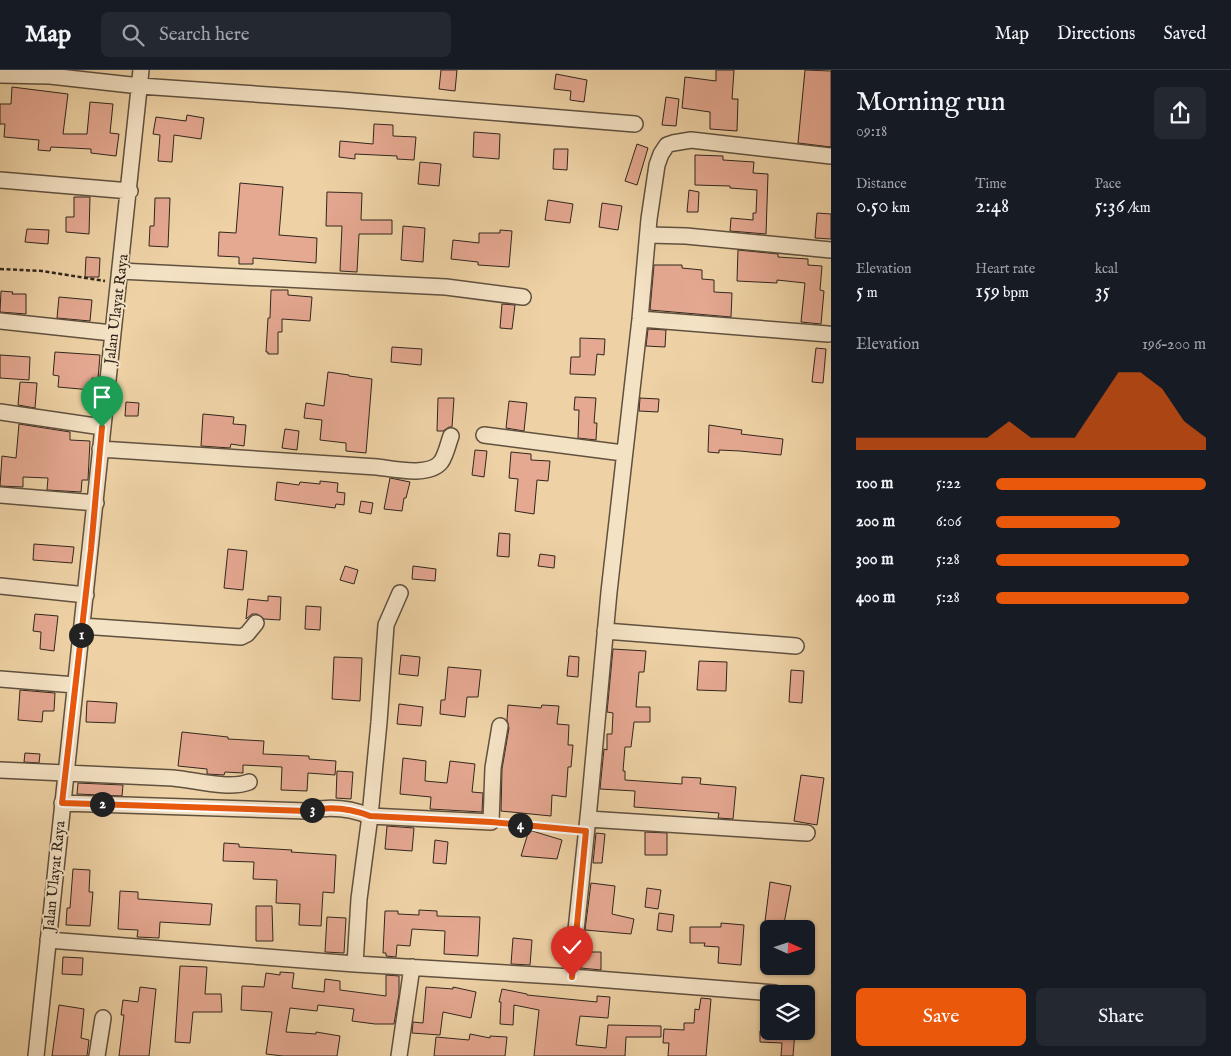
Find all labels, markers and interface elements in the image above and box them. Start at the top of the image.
search box [101,12,451,57]
text: Map [25,19,71,50]
icon: search [119,21,147,49]
text: Search here [159,23,250,47]
text: Map [995,23,1029,46]
text: Directions [1057,23,1135,46]
text: Saved [1163,23,1206,46]
text: Morning run [856,85,1006,120]
button: share [1154,87,1206,139]
text: 09:18 [856,122,887,142]
text: Distance [856,175,907,193]
text: Time [975,175,1006,193]
text: Pace [1095,175,1121,193]
text: 0.50 [856,193,889,220]
text: 2:48 [975,193,1009,220]
text: 5:36 [1095,193,1125,220]
text: km [889,199,910,217]
text: /km [1125,199,1151,217]
street label: Jalan Ulayat Raya [100,252,133,367]
text: Elevation [856,260,912,278]
text: Heart rate [975,260,1035,278]
text: kcal [1095,260,1118,278]
text: 5 [856,278,864,305]
text: 159 [975,278,1000,305]
text: 35 [1095,278,1110,305]
text: m [864,284,877,302]
text: bpm [1000,284,1029,302]
text: Elevation [856,335,919,355]
text: 196–200 m [1142,335,1206,355]
pin [81,376,123,427]
icon: arrive [88,383,116,411]
text: 100 m [856,474,893,494]
text: 5:22 [936,474,961,494]
text: 200 m [856,512,895,532]
text: 6:06 [936,512,962,532]
text: 300 m [856,550,894,570]
text: 5:28 [936,550,960,570]
text: 400 m [856,588,895,608]
text: 5:28 [936,588,960,608]
pin: 1 [68,622,94,648]
text: 1 [79,626,84,644]
pin: 2 [90,792,114,816]
text: 2 [99,795,106,813]
pin: 3 [300,798,324,822]
text: 3 [310,801,315,819]
pin: 4 [508,812,532,838]
text: 4 [517,816,524,834]
street label: Jalan Ulayat Raya [39,819,70,934]
north arrow [760,920,815,975]
map controls [760,920,815,1040]
pin [551,926,593,977]
icon: check [558,933,586,961]
button: layers [760,985,815,1040]
button: Save [856,988,1026,1046]
button: Share [1036,988,1206,1046]

